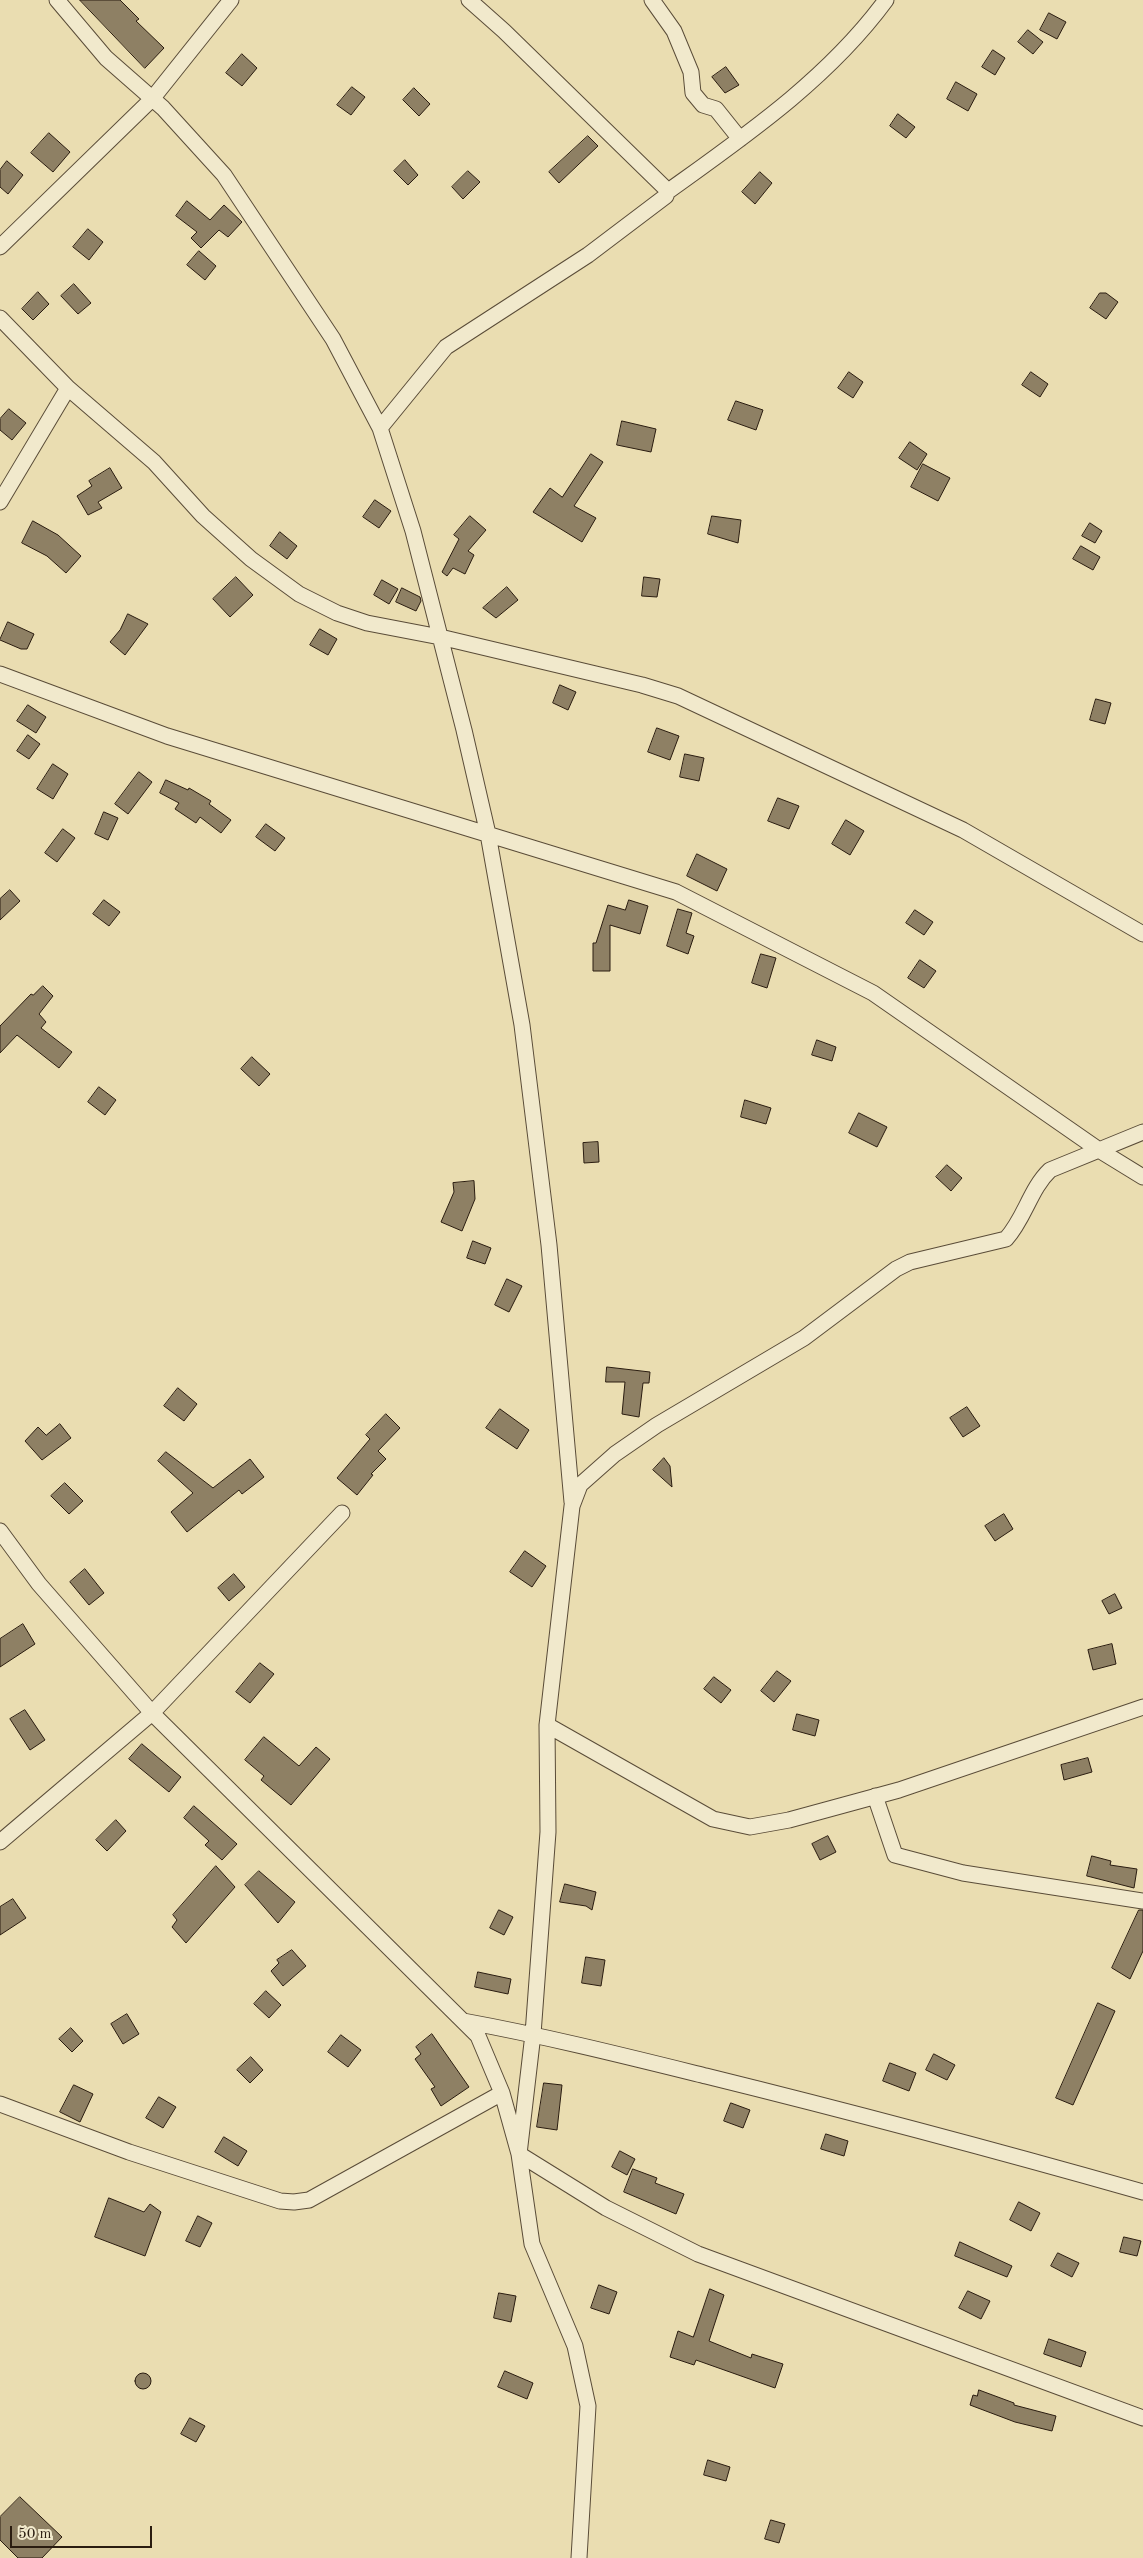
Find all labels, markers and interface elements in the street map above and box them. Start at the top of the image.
scale bar [12,2516,155,2548]
text: 50 m [18,2527,52,2542]

